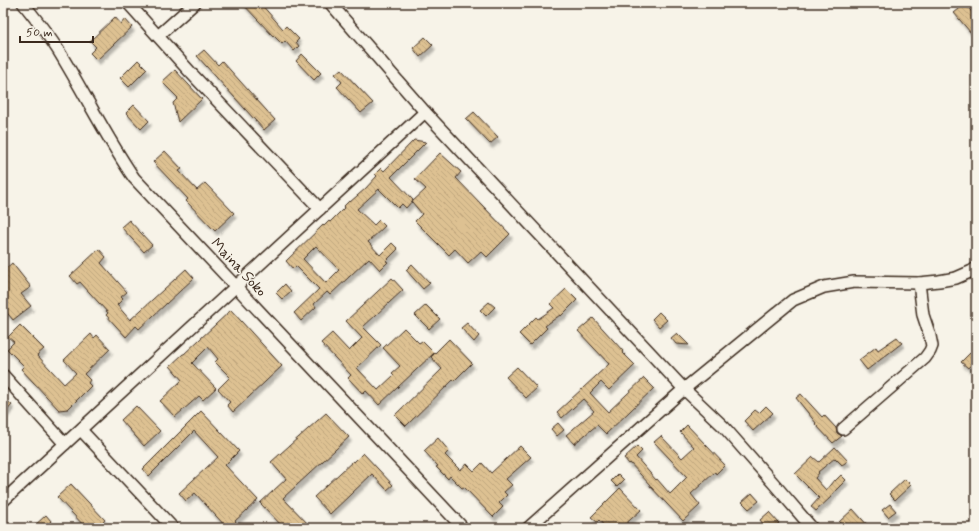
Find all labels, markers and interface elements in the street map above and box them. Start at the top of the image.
scale bar [20,18,93,44]
text: 50 m [26,25,53,41]
street label: Maina Soko [206,234,271,301]

